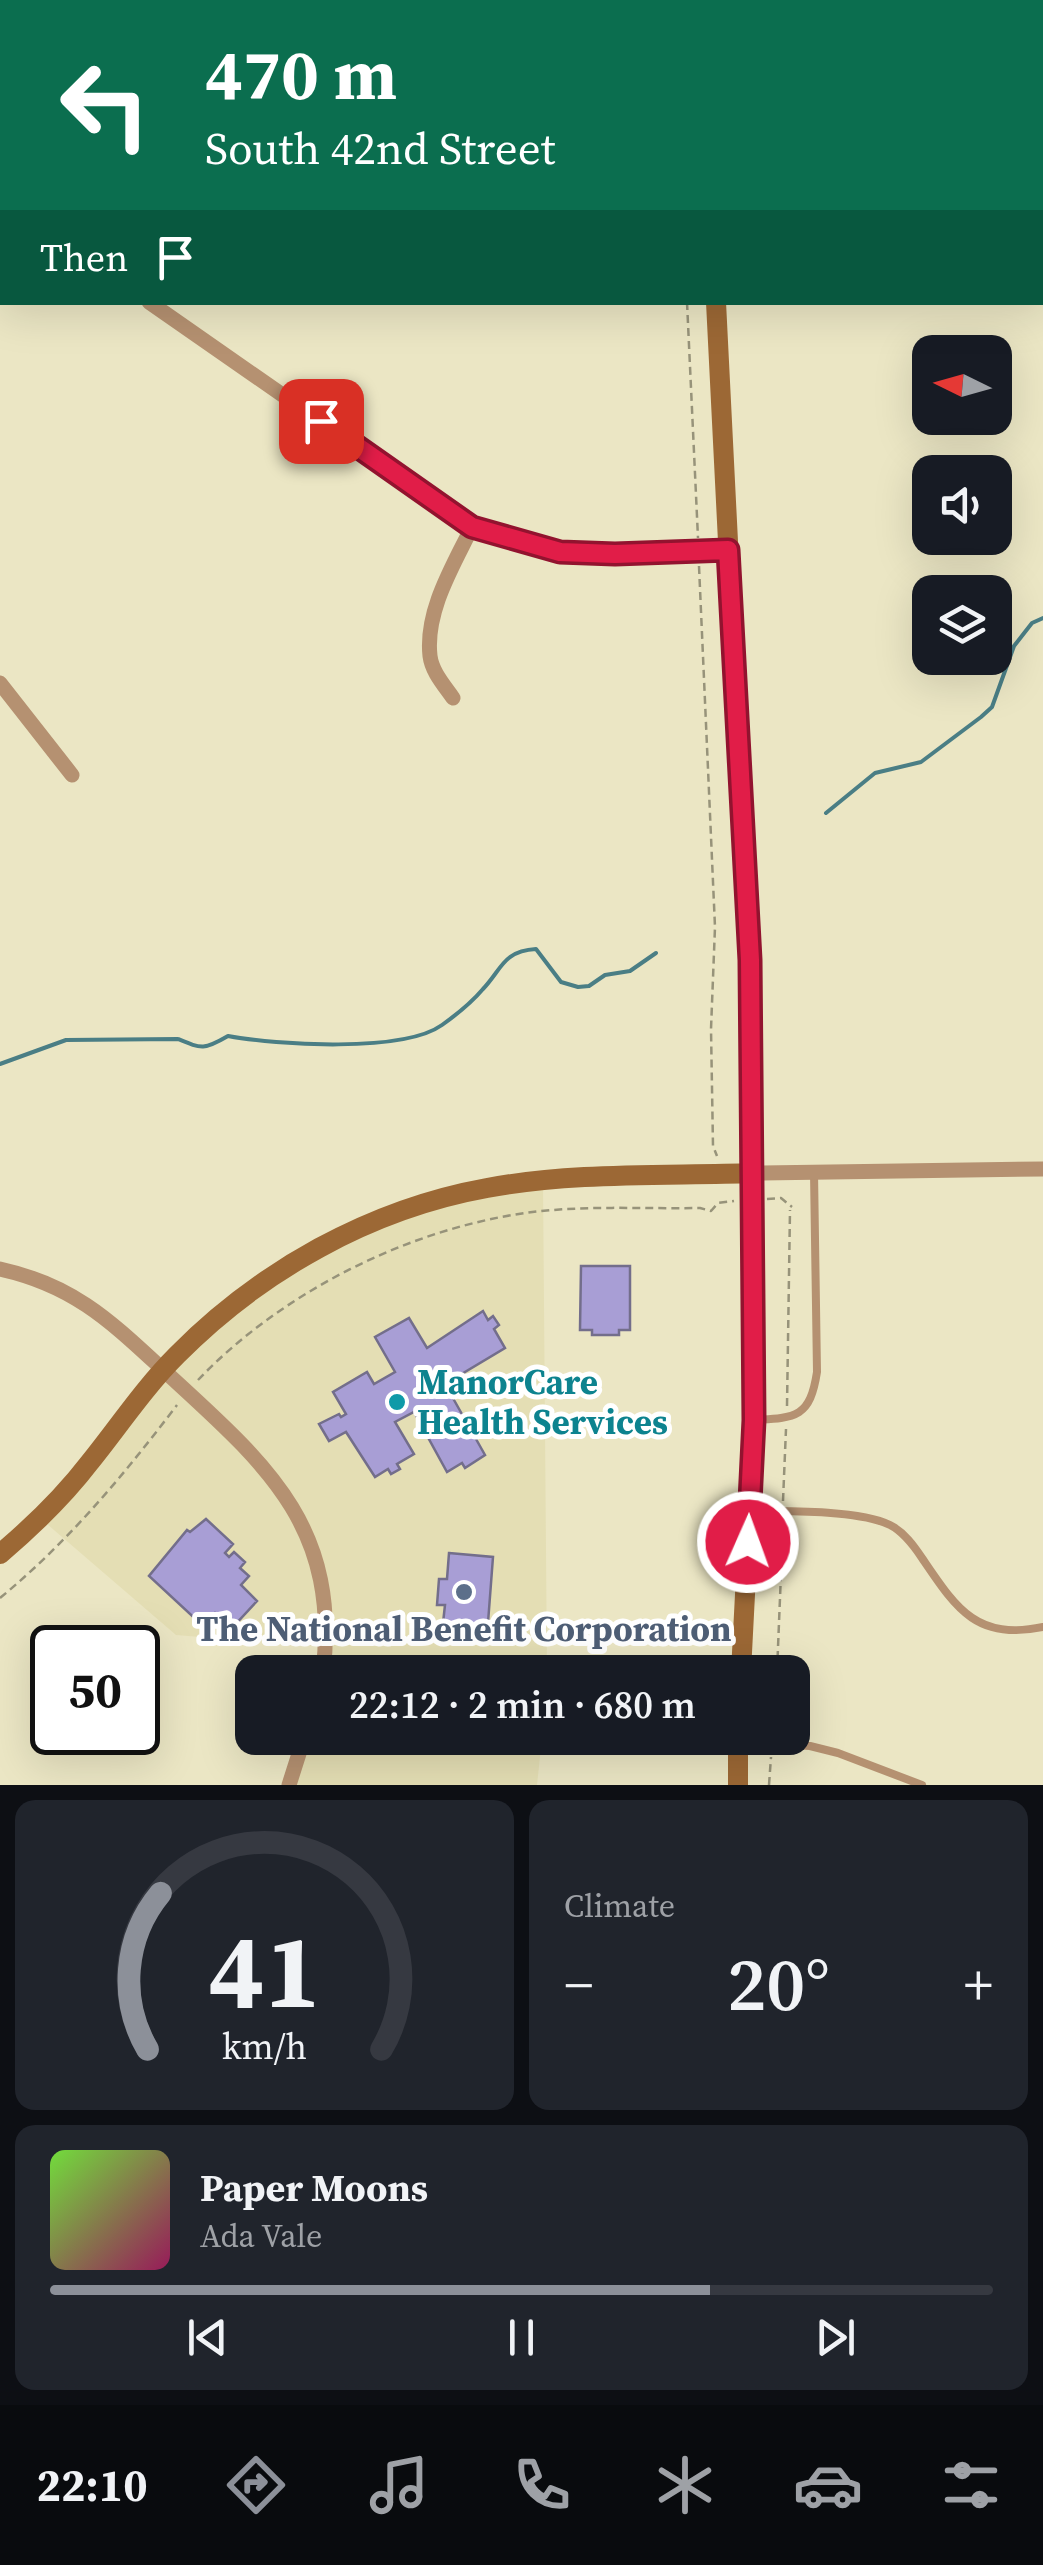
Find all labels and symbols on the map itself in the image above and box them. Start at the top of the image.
north arrow [912,335,1012,435]
pin [279,379,364,464]
place label: ManorCare Health Services [417,1358,668,1446]
marker: ManorCare Health Services [386,1391,408,1413]
position arrow [696,1490,800,1594]
marker: The National Benefit Corporation [453,1581,475,1603]
place label: The National Benefit Corporation [196,1605,732,1653]
speed limit sign: 50 [30,1625,160,1755]

